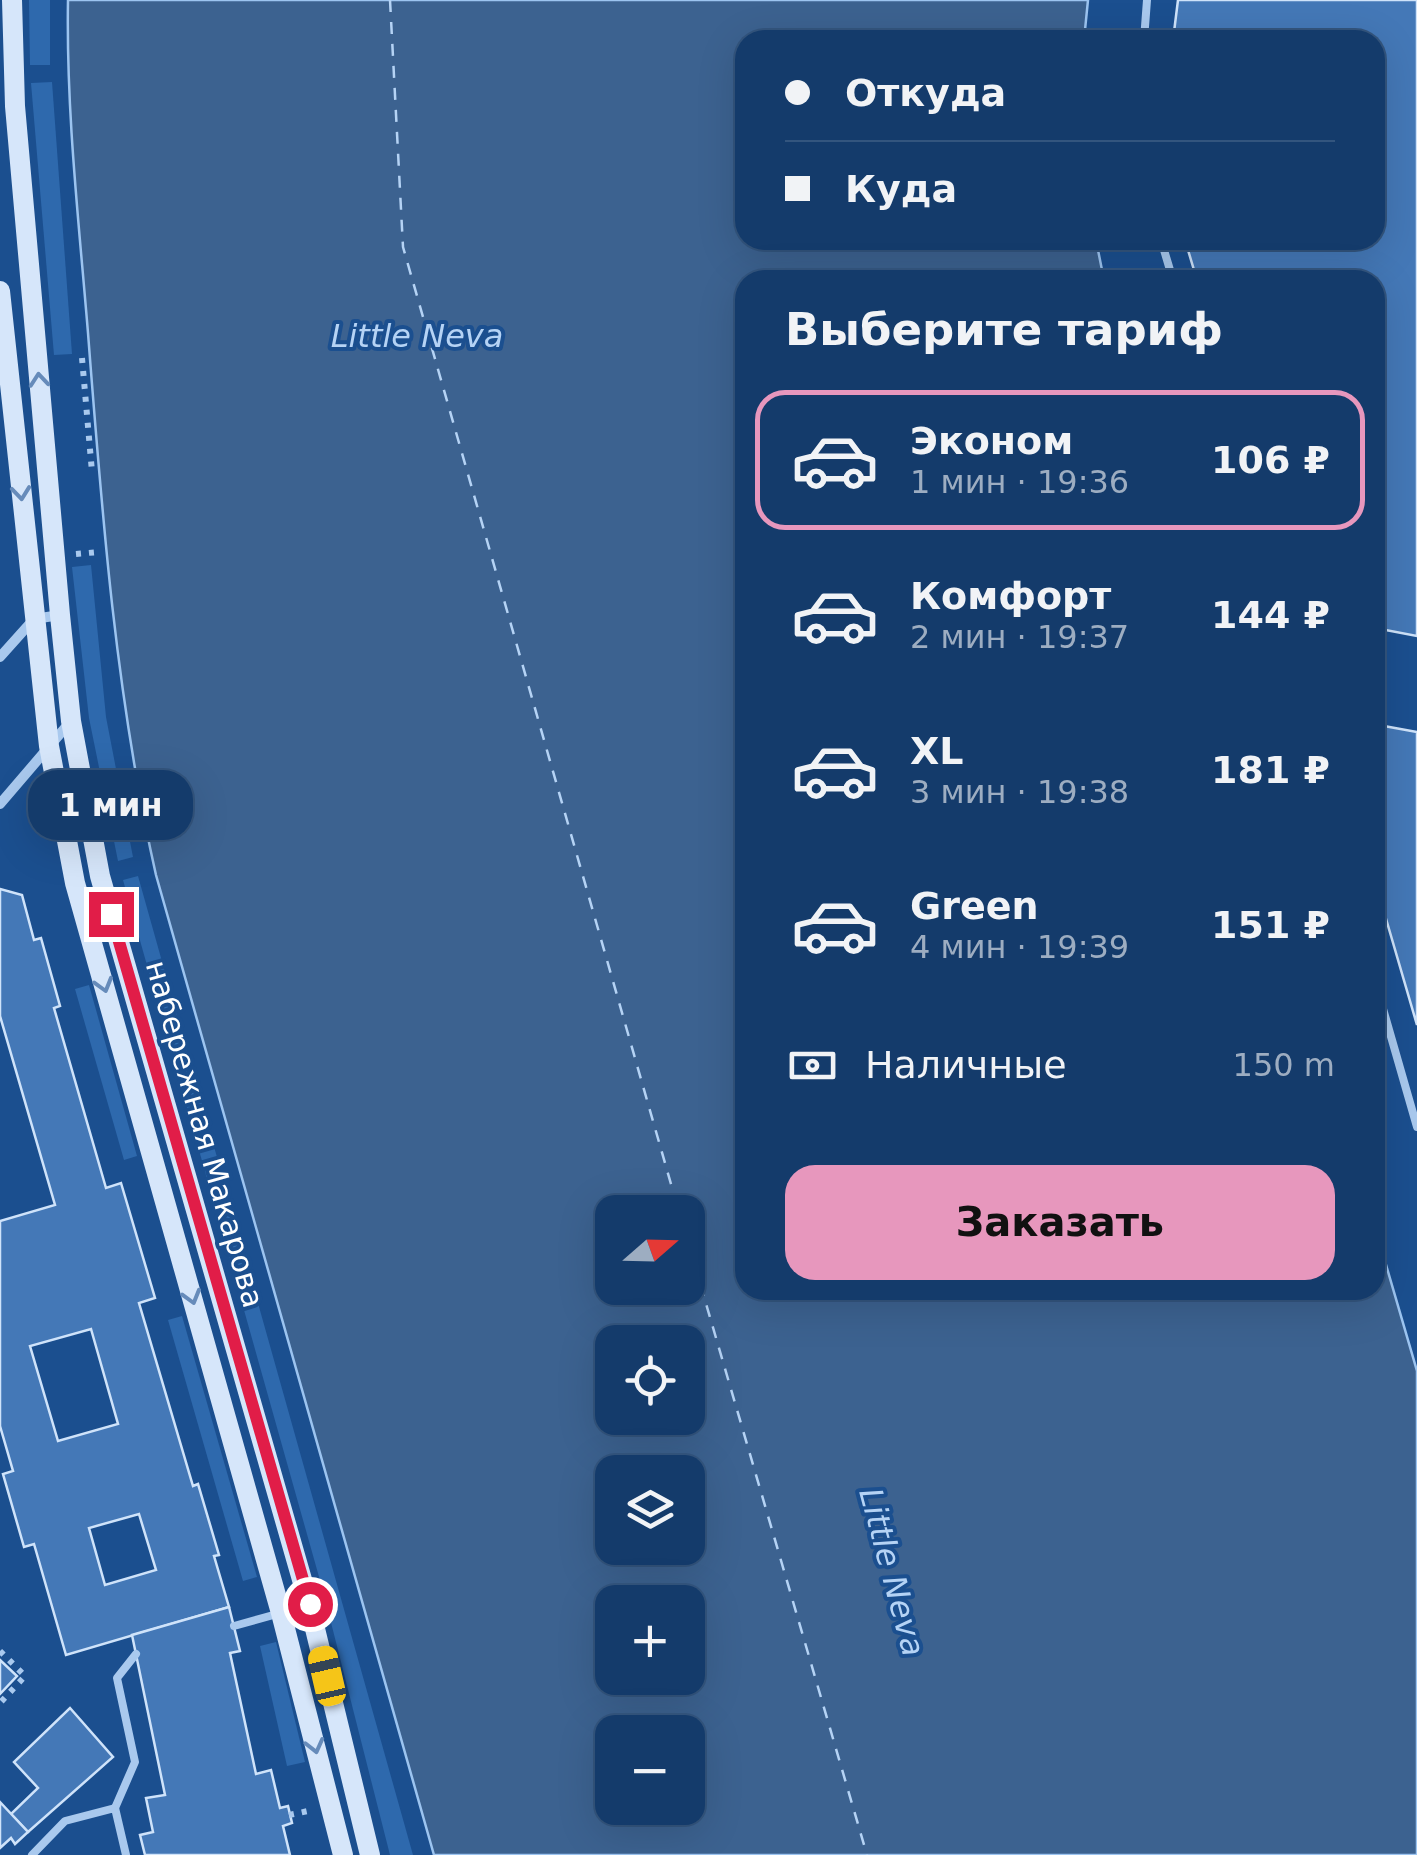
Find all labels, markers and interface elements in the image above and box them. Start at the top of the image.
text: Откуда [845,71,1006,115]
text: Куда [845,167,957,211]
text: Выберите тариф [785,303,1223,356]
water label: Little Neva [331,317,503,355]
one-way arrow [28,371,50,387]
icon: car [790,415,880,505]
text: Эконом [910,419,1073,463]
text: 106 ₽ [1211,438,1330,482]
text: 1 мин · 19:36 [910,463,1129,501]
one-way arrow [10,485,31,501]
icon: car [790,570,880,660]
text: Комфорт [910,574,1111,618]
text: 144 ₽ [1211,593,1330,637]
text: 2 мин · 19:37 [910,618,1129,656]
icon: car [790,725,880,815]
text: XL [910,729,964,773]
text: 181 ₽ [1211,748,1330,792]
callout: 1 мин [28,769,194,839]
text: 3 мин · 19:38 [910,773,1129,811]
text: 1 мин [58,786,163,824]
icon: car [790,880,880,970]
text: Green [910,884,1039,928]
route end [89,892,134,937]
text: 151 ₽ [1211,903,1330,947]
text: 4 мин · 19:39 [910,928,1129,966]
street label: набережная Макарова [139,956,271,1312]
one-way arrow [92,976,113,993]
icon: cash [785,1038,840,1093]
text: Наличные [865,1043,1067,1087]
text: 150 m [1233,1046,1335,1084]
button: Заказать [785,1165,1335,1280]
north arrow [595,1195,705,1305]
map controls [595,1195,705,1825]
one-way arrow [181,1288,202,1306]
button: locate [595,1325,705,1435]
button: layers [595,1455,705,1565]
water label: Little Neva [851,1484,933,1660]
route start [288,1582,333,1627]
button: + [595,1585,705,1695]
car [306,1643,348,1709]
button: − [595,1715,705,1825]
one-way arrow [303,1737,324,1754]

